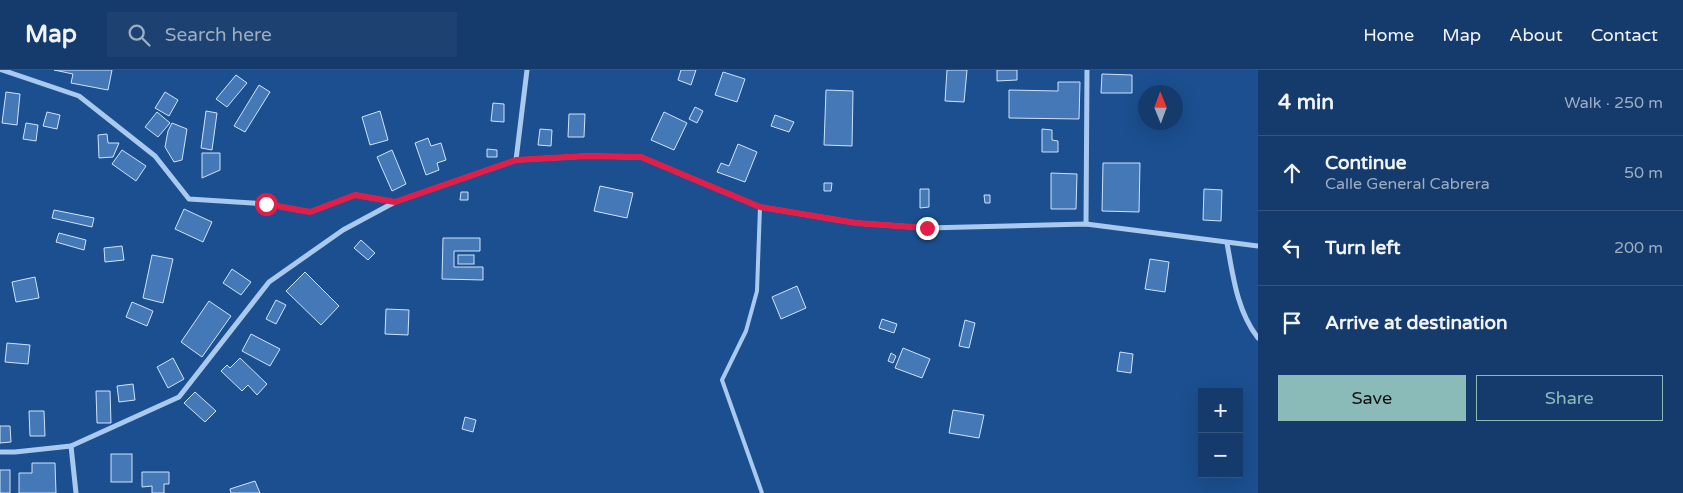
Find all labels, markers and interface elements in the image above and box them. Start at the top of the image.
search box [107,12,457,57]
text: Map [25,20,77,49]
icon: search [125,21,153,49]
text: Search here [165,24,272,46]
text: Home [1363,24,1414,46]
text: Map [1442,24,1481,46]
text: About [1509,24,1563,46]
text: Contact [1591,24,1658,46]
north arrow [1138,85,1183,130]
text: 4 min [1278,90,1334,115]
text: Walk · 250 m [1564,93,1663,113]
text: Continue [1325,152,1407,174]
icon: ahead [1278,159,1306,187]
text: 50 m [1624,163,1663,183]
text: Calle General Cabrera [1325,174,1490,194]
route start [255,193,278,216]
route end [916,217,939,240]
icon: left [1278,234,1306,262]
text: Turn left [1325,237,1401,259]
text: 200 m [1614,238,1663,258]
icon: arrive [1278,309,1306,337]
text: Arrive at destination [1325,312,1508,334]
button: Save [1278,375,1466,421]
button: Share [1476,375,1663,421]
map controls [1198,388,1243,478]
button: + [1198,388,1243,433]
button: − [1198,433,1243,478]

